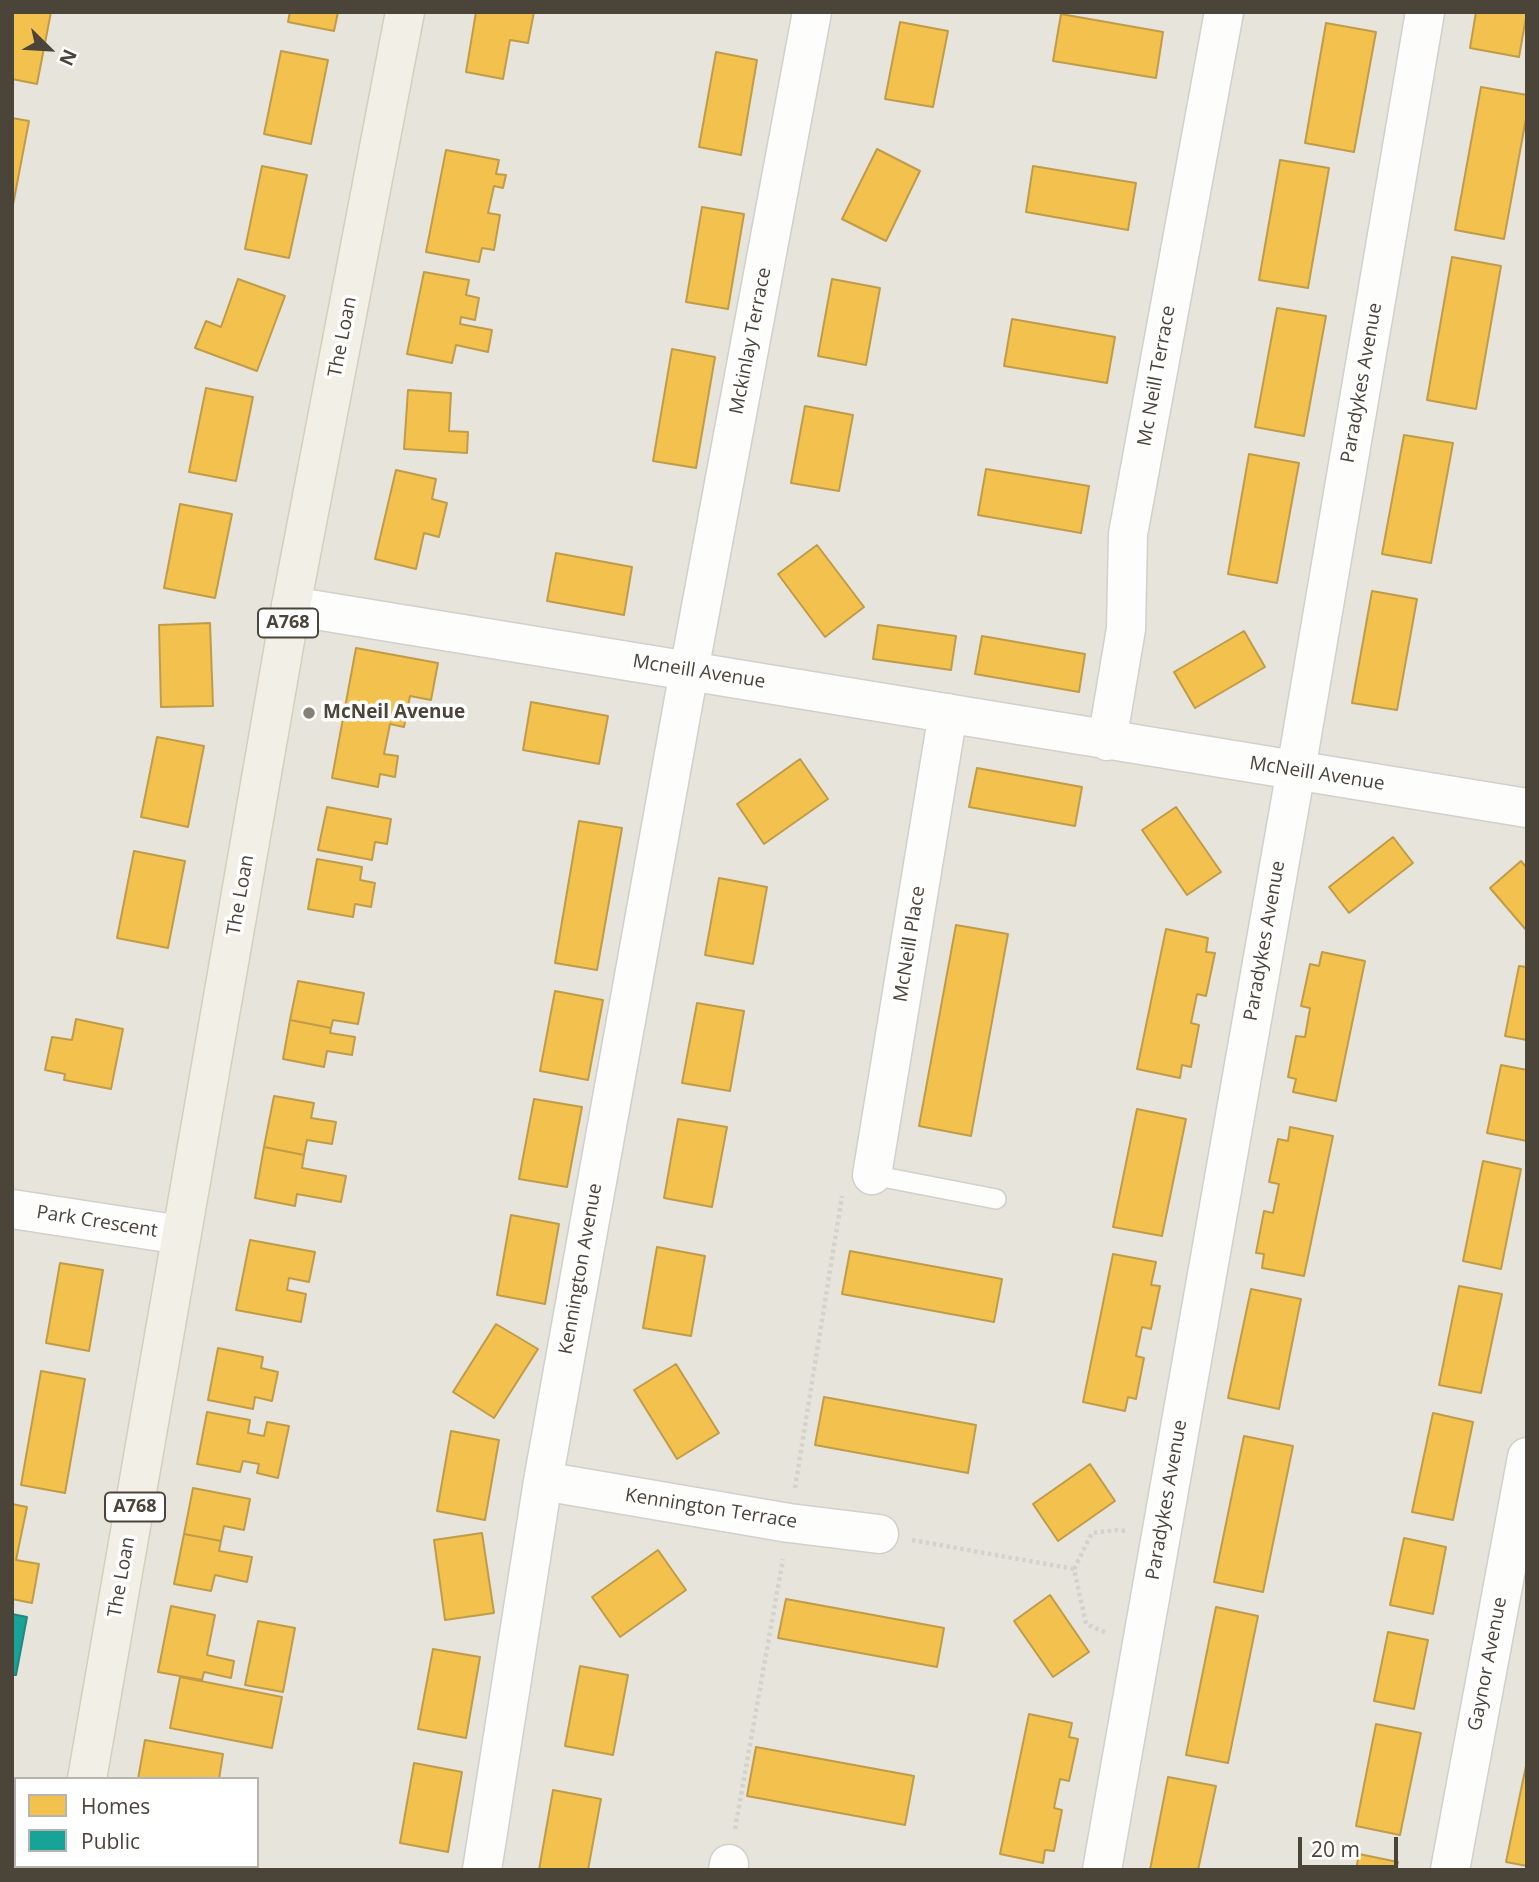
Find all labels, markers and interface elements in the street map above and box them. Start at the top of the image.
north arrow [14,14,84,84]
text: N [53,45,83,70]
street label: Mckinlay Terrace [726,265,776,417]
street label: The Loan [324,295,362,379]
street label: Paradykes Avenue [1337,301,1387,465]
street label: Mc Neill Terrace [1133,304,1181,448]
road number: A768 [258,608,318,638]
street label: Mcneill Avenue [631,650,767,694]
place label: McNeil Avenue [323,702,465,724]
marker: McNeil Avenue [301,705,317,721]
street label: McNeill Avenue [1248,752,1386,796]
street label: The Loan [223,853,259,937]
street label: Paradykes Avenue [1240,859,1290,1023]
street label: McNeill Place [890,884,930,1004]
street label: Kennington Avenue [555,1182,607,1356]
street label: Park Crescent [35,1201,159,1243]
street label: Paradykes Avenue [1142,1418,1192,1582]
street label: Kennington Terrace [623,1484,799,1534]
road number: A768 [105,1492,165,1522]
street label: The Loan [104,1535,140,1619]
street label: Gaynor Avenue [1464,1595,1512,1733]
legend [14,1777,259,1868]
text: Homes [81,1792,150,1820]
scale bar [1301,1822,1401,1866]
text: Public [81,1827,140,1855]
text: 20 m [1311,1835,1360,1863]

